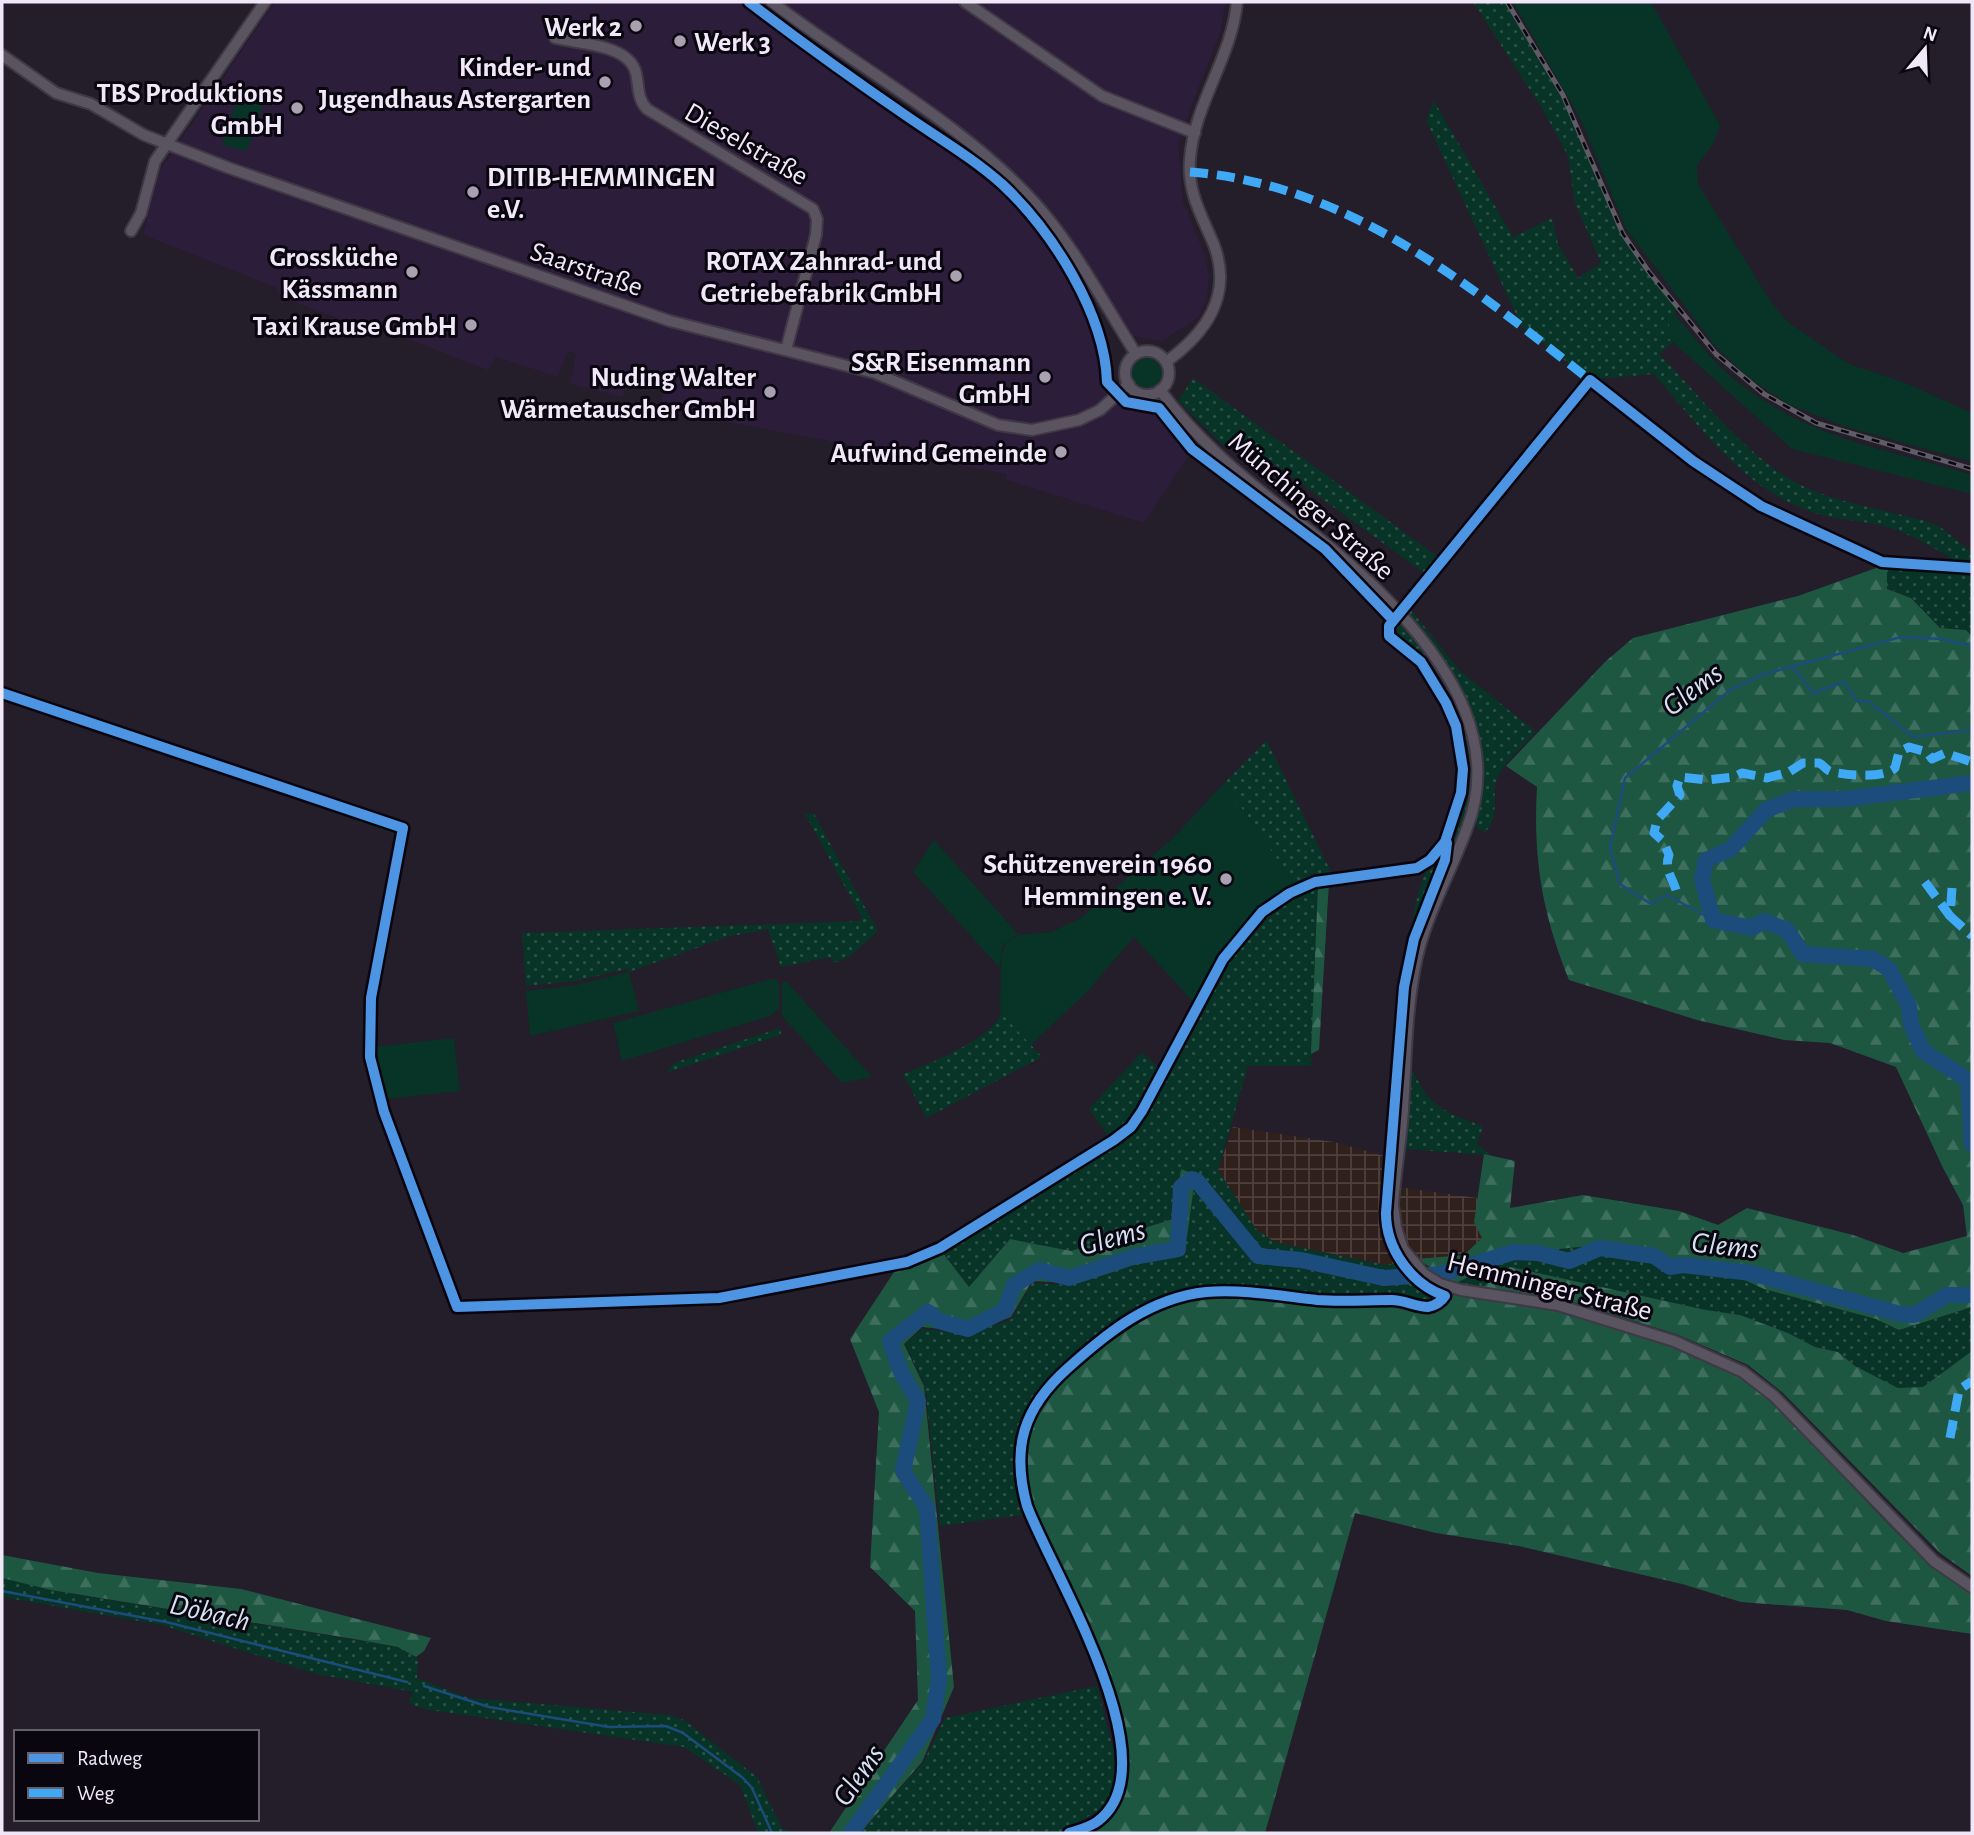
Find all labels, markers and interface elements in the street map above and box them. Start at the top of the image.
place label: Werk 2 [544,14,622,42]
north arrow [1890,14,1960,84]
marker: Werk 2 [628,18,644,34]
text: N [1921,23,1939,45]
place label: Werk 3 [694,29,771,57]
marker: Werk 3 [672,33,688,49]
place label: Kinder- und Jugendhaus Astergarten [319,54,591,114]
marker: Kinder- und Jugendhaus Astergarten [597,74,613,90]
place label: TBS Produktions GmbH [97,80,283,140]
street label: Dieselstraße [680,98,812,191]
marker: TBS Produktions GmbH [289,100,305,116]
place label: DITIB-HEMMINGEN e.V. [487,164,716,224]
marker: DITIB-HEMMINGEN e.V. [465,184,481,200]
street label: Saarstraße [527,238,646,302]
place label: Grossküche Kässmann [269,244,398,304]
place label: ROTAX Zahnrad- und Getriebefabrik GmbH [701,248,942,308]
marker: Grossküche Kässmann [404,264,420,280]
marker: ROTAX Zahnrad- und Getriebefabrik GmbH [948,268,964,284]
place label: Taxi Krause GmbH [252,313,457,341]
marker: Taxi Krause GmbH [463,317,479,333]
place label: S&R Eisenmann GmbH [851,349,1031,409]
place label: Nuding Walter Wärmetauscher GmbH [500,364,756,424]
marker: S&R Eisenmann GmbH [1037,369,1053,385]
marker: Nuding Walter Wärmetauscher GmbH [762,384,778,400]
street label: Münchinger Straße [1223,427,1399,586]
place label: Aufwind Gemeinde [831,440,1047,468]
marker: Aufwind Gemeinde [1053,444,1069,460]
water label: Glems [1657,657,1729,722]
place label: Schützenverein 1960 Hemmingen e. V. [983,851,1212,911]
marker: Schützenverein 1960 Hemmingen e. V. [1218,871,1234,887]
water label: Glems [1076,1215,1149,1261]
water label: Glems [1690,1228,1760,1264]
street label: Hemminger Straße [1444,1248,1655,1326]
water label: Döbach [167,1589,253,1637]
legend [14,1730,259,1821]
water label: Glems [827,1739,891,1812]
text: Radweg [77,1748,143,1769]
text: Weg [77,1783,115,1804]

